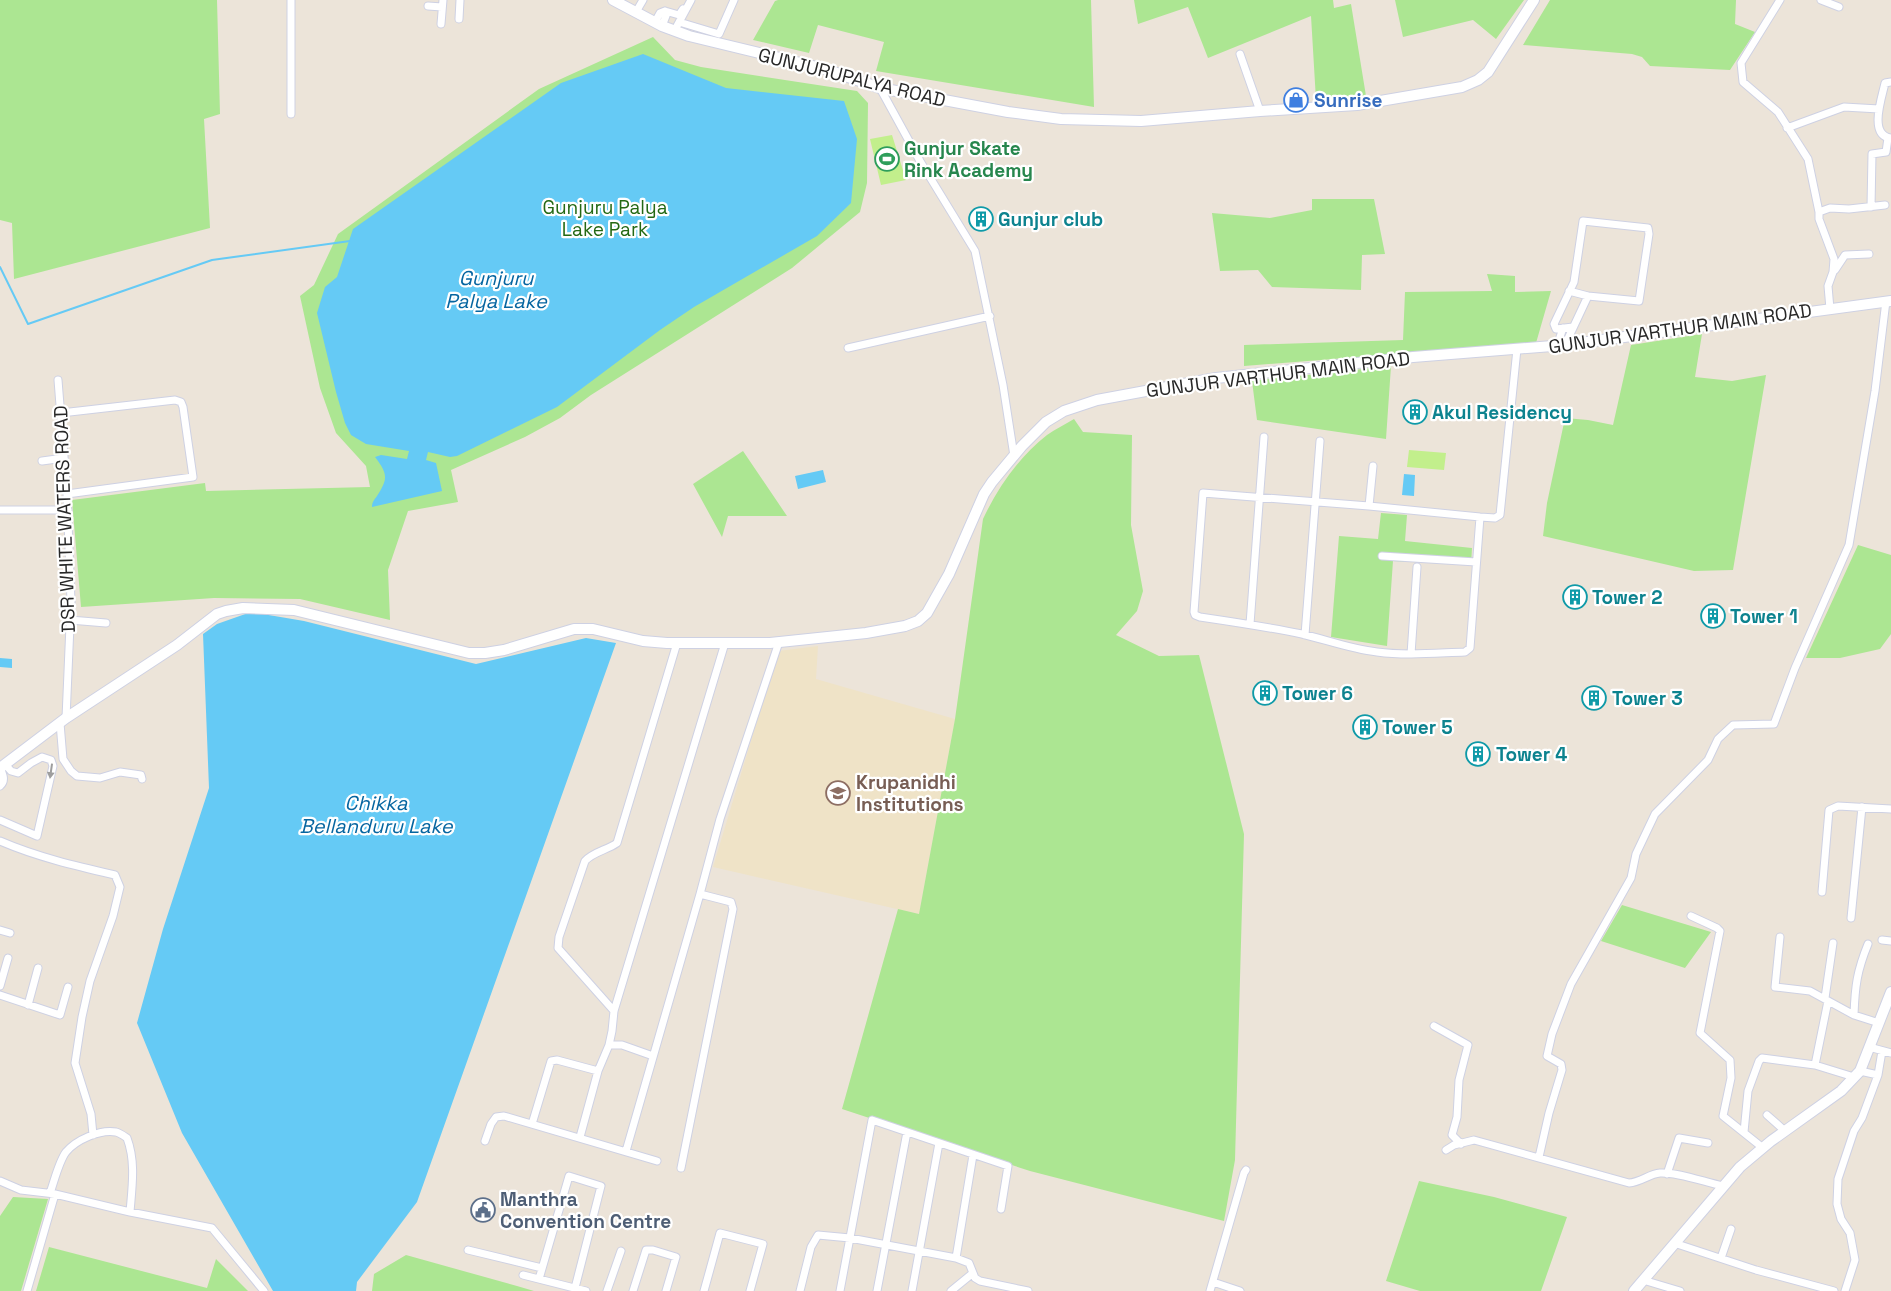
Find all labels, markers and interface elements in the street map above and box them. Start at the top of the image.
street label: GUNJURUPALYA ROAD [755,42,948,113]
shop icon: Sunrise [1283,87,1309,113]
place label: Sunrise [1314,88,1382,113]
place label: Gunjur Skate Rink Academy [904,136,1033,183]
sports icon: Gunjur Skate Rink Academy [874,146,900,172]
park label: Gunjuru Palya Lake Park [542,195,668,242]
building icon: Gunjur club [968,206,994,232]
place label: Gunjur club [998,207,1103,232]
water label: Gunjuru Palya Lake [445,265,548,314]
street label: GUNJUR VARTHUR MAIN ROAD [1547,298,1813,359]
street label: GUNJUR VARTHUR MAIN ROAD [1145,346,1411,403]
building icon: Akul Residency [1402,399,1428,425]
place label: Akul Residency [1432,400,1572,425]
street label: DSR WHITE WATERS ROAD [48,405,81,633]
building icon: Tower 2 [1562,584,1588,610]
place label: Tower 2 [1592,585,1662,610]
building icon: Tower 1 [1700,603,1726,629]
place label: Tower 1 [1730,604,1798,629]
building icon: Tower 6 [1252,680,1278,706]
place label: Tower 6 [1282,681,1353,706]
building icon: Tower 3 [1581,685,1607,711]
place label: Tower 3 [1612,686,1683,711]
building icon: Tower 5 [1352,714,1378,740]
place label: Tower 5 [1382,715,1453,740]
building icon: Tower 4 [1465,741,1491,767]
place label: Tower 4 [1496,742,1567,767]
one-way arrow [47,763,55,779]
place label: Krupanidhi Institutions [856,770,964,817]
school or university icon: Krupanidhi Institutions [825,780,851,806]
water label: Chikka Bellanduru Lake [299,790,454,839]
place label: Manthra Convention Centre [500,1187,671,1234]
public building icon: Manthra Convention Centre [470,1197,496,1223]

